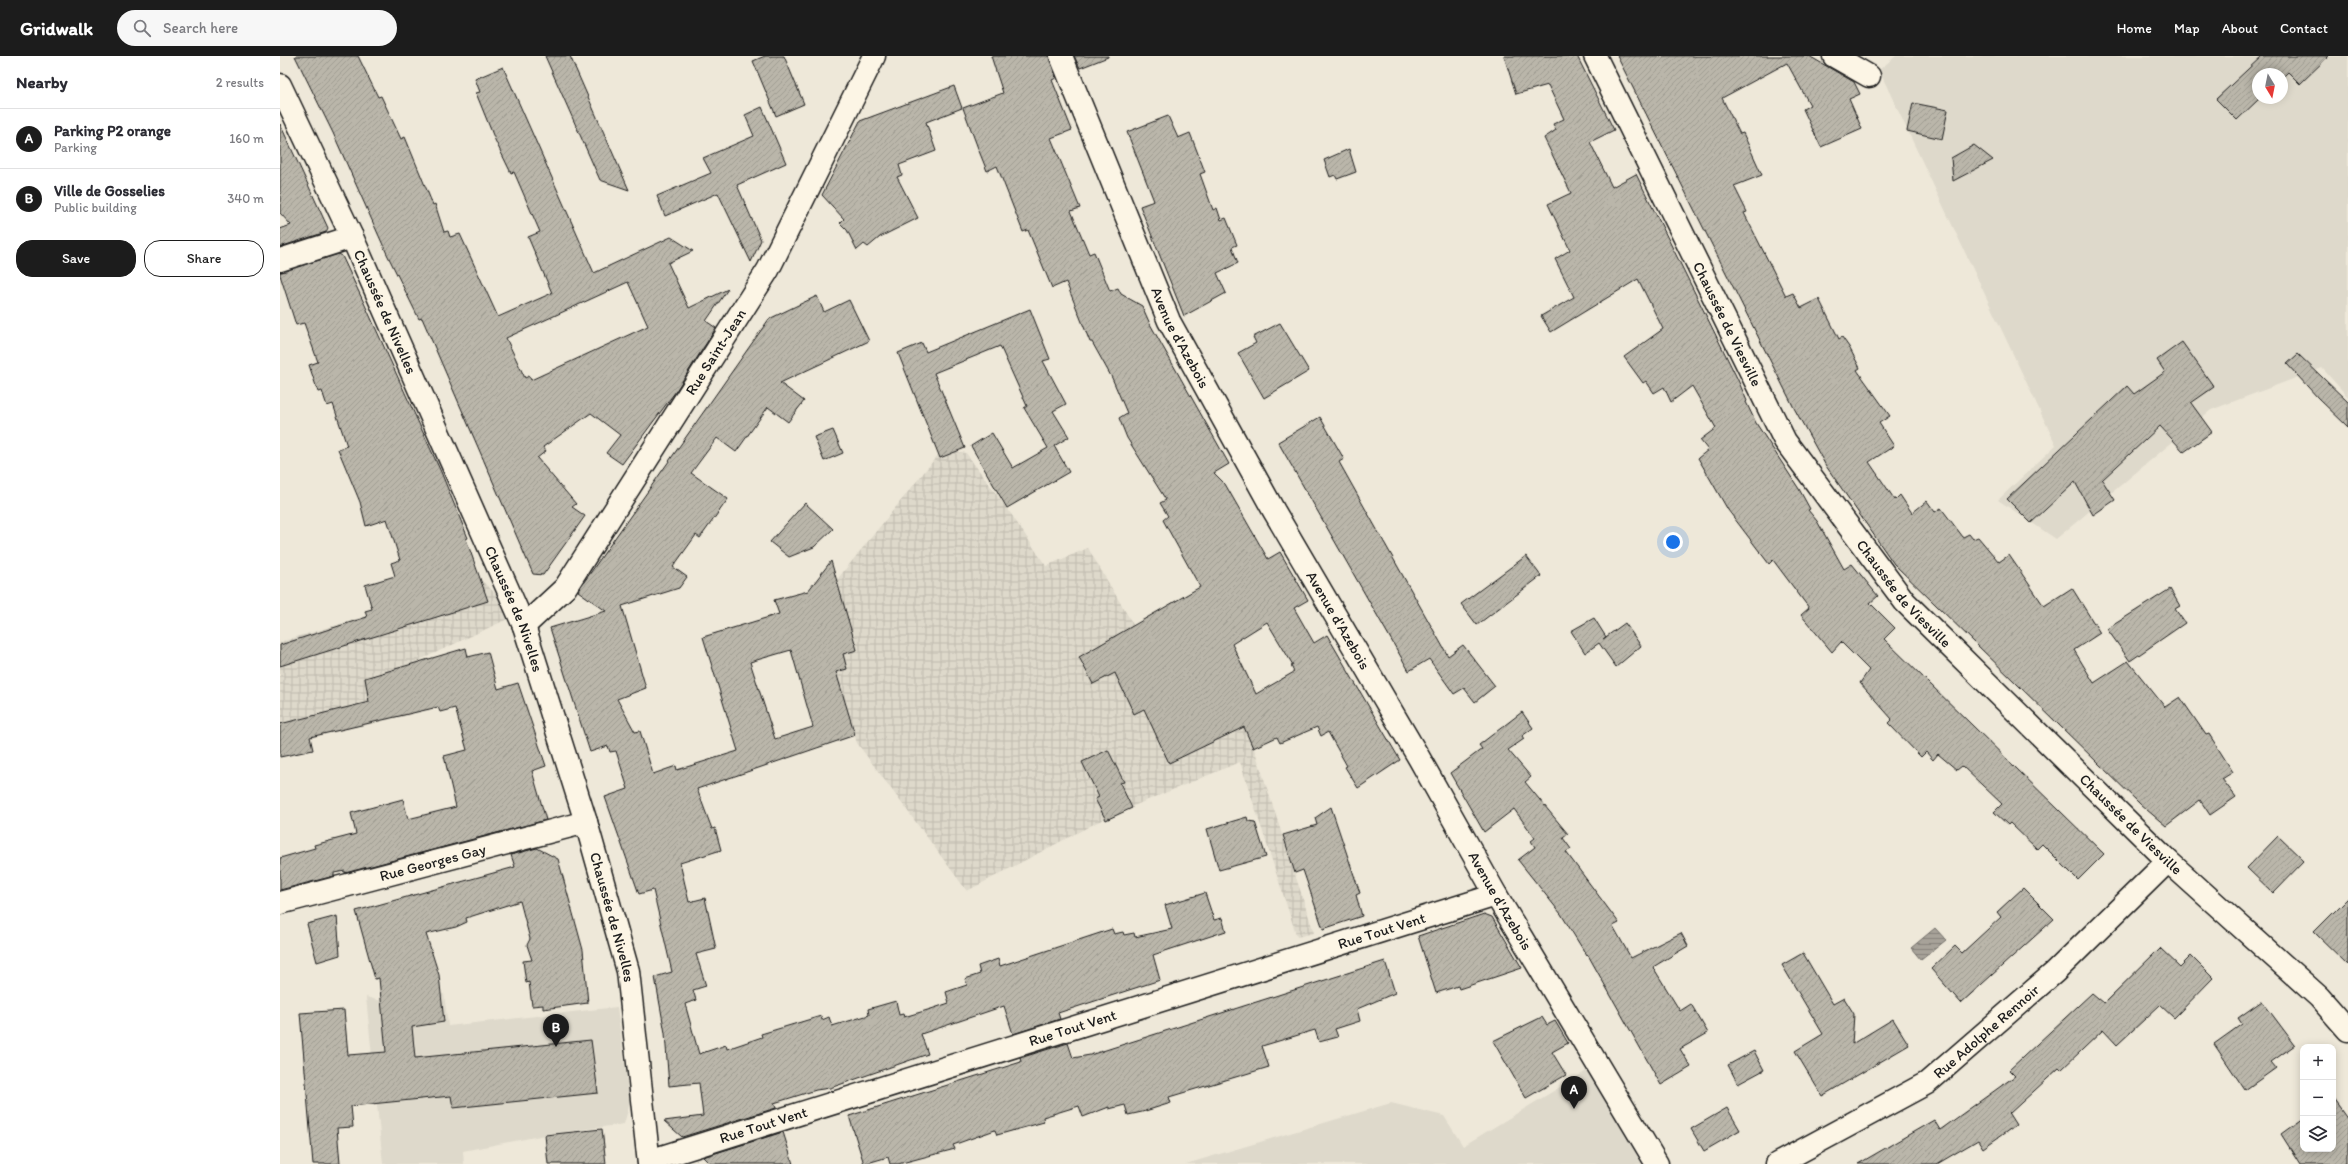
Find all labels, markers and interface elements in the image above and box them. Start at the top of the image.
search box [117,10,397,46]
text: Gridwalk [20,17,93,40]
icon: search [131,17,153,39]
text: Search here [163,19,238,37]
text: Home [2117,20,2152,37]
text: Map [2174,20,2200,37]
text: About [2222,20,2258,37]
text: Contact [2280,20,2328,37]
north arrow [2252,68,2288,104]
text: Nearby [16,72,68,92]
text: 2 results [216,75,264,90]
text: Parking P2 orange [54,122,171,140]
text: A [25,131,33,146]
text: 160 m [229,131,264,146]
text: Parking [54,140,97,155]
text: Ville de Gosselies [54,182,165,200]
text: B [25,191,33,206]
text: 340 m [227,191,264,206]
text: Public building [54,200,137,215]
button: Save [16,240,136,277]
button: Share [144,240,264,277]
street label: Chaussée de Nivelles [350,247,421,377]
street label: Chaussée de Viesville [1689,259,1766,389]
street label: Avenue d'Azebois [1147,285,1213,392]
street label: Rue Saint-Jean [682,305,750,398]
your location [1663,532,1683,552]
street label: Chaussée de Viesville [1853,536,1955,651]
street label: Chaussée de Nivelles [481,543,547,674]
street label: Avenue d'Azebois [1302,568,1374,673]
street label: Chaussée de Viesville [2076,770,2186,878]
street label: Rue Georges Gay [378,840,488,885]
street label: Avenue d'Azebois [1464,848,1536,954]
street label: Chaussée de Nivelles [586,850,638,983]
street label: Rue Tout Vent [1336,909,1428,953]
street label: Rue Adolphe Rennoir [1930,981,2043,1082]
street label: Rue Tout Vent [1027,1006,1119,1050]
pin: B [543,1014,569,1047]
map controls [2300,1044,2336,1152]
button: + [2300,1044,2336,1080]
pin: A [1561,1076,1587,1109]
button: − [2300,1080,2336,1116]
street label: Rue Tout Vent [717,1103,810,1147]
button: layers [2300,1116,2336,1152]

